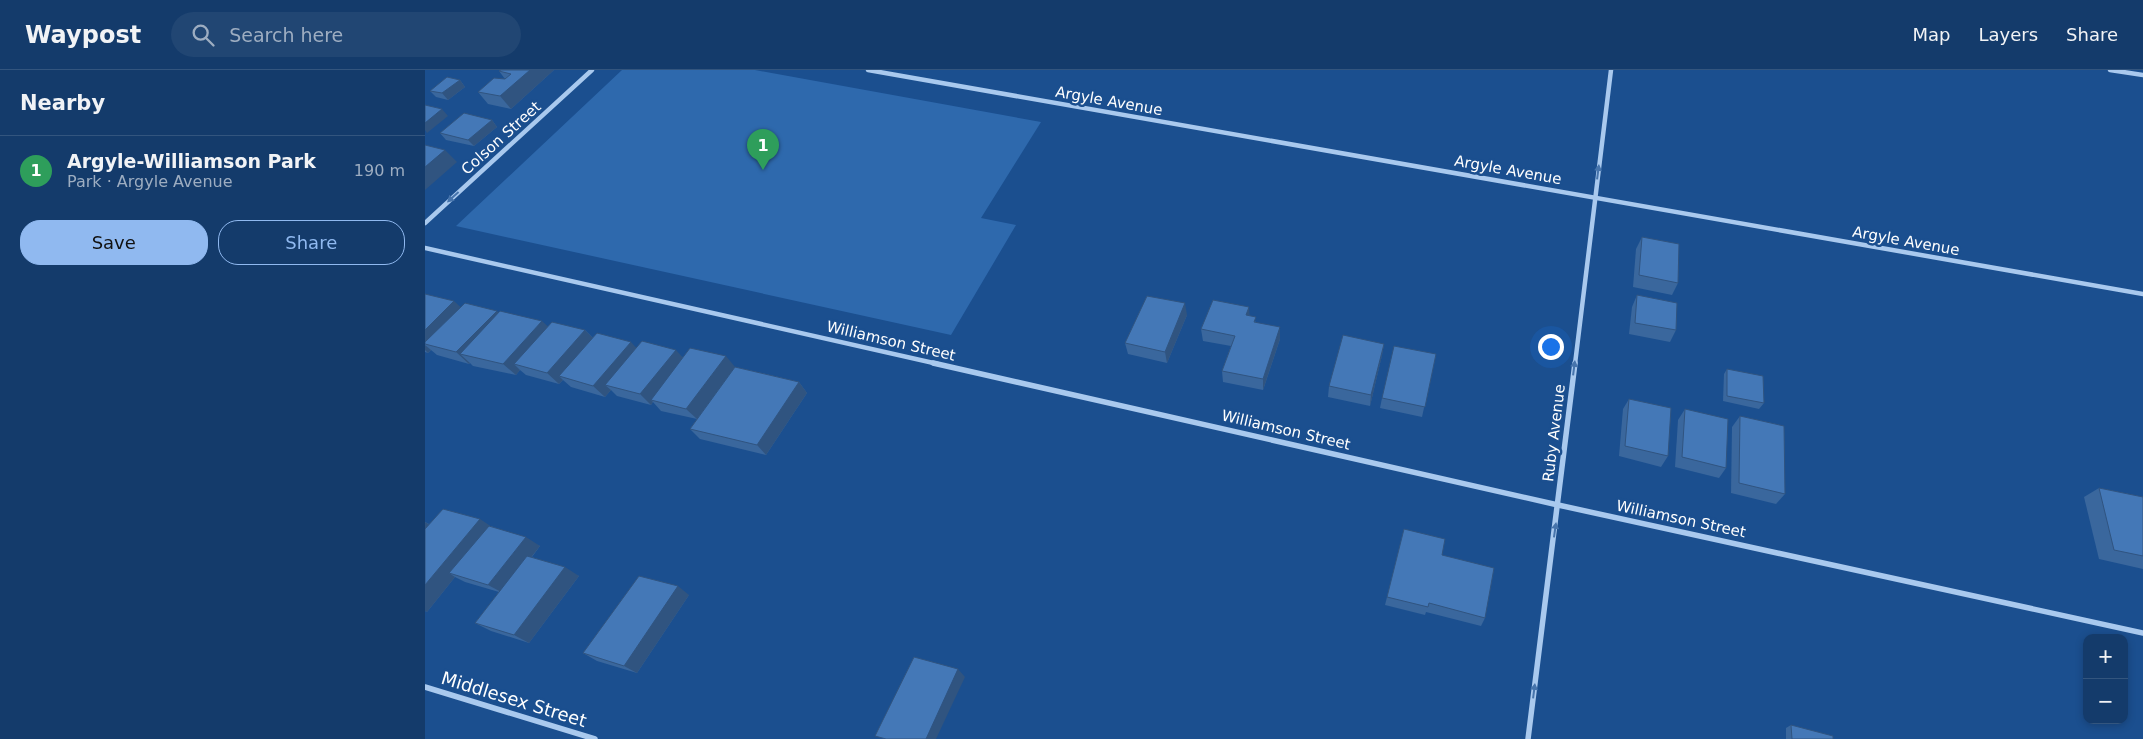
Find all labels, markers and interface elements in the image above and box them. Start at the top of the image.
search box [171,12,521,57]
text: Waypost [25,21,141,49]
icon: search [189,21,217,49]
text: Search here [229,24,343,46]
text: Map [1912,24,1950,45]
text: Layers [1978,24,2038,45]
text: Share [2066,24,2118,45]
street label: Argyle Avenue [1054,83,1164,119]
text: Nearby [20,91,105,115]
street label: Colson Street [458,98,545,178]
pin: 1 [747,129,779,170]
text: Argyle-Williamson Park [67,150,316,172]
street label: Argyle Avenue [1453,152,1563,188]
text: 1 [30,161,42,180]
text: 190 m [354,161,405,180]
one-way arrow [1594,164,1602,180]
text: Park · Argyle Avenue [67,172,233,191]
one-way arrow [446,192,459,203]
button: Save [20,220,208,265]
button: Share [218,220,405,265]
street label: Argyle Avenue [1851,223,1961,259]
street label: Williamson Street [825,317,957,365]
your location [1538,334,1564,360]
one-way arrow [1570,360,1578,376]
street label: Ruby Avenue [1539,383,1569,483]
street label: Williamson Street [1220,406,1352,454]
street label: Williamson Street [1615,496,1747,542]
one-way arrow [1551,521,1559,537]
map controls [2083,634,2128,724]
button: + [2083,634,2128,679]
street label: Middlesex Street [439,667,589,731]
button: − [2083,679,2128,724]
one-way arrow [1530,682,1538,698]

